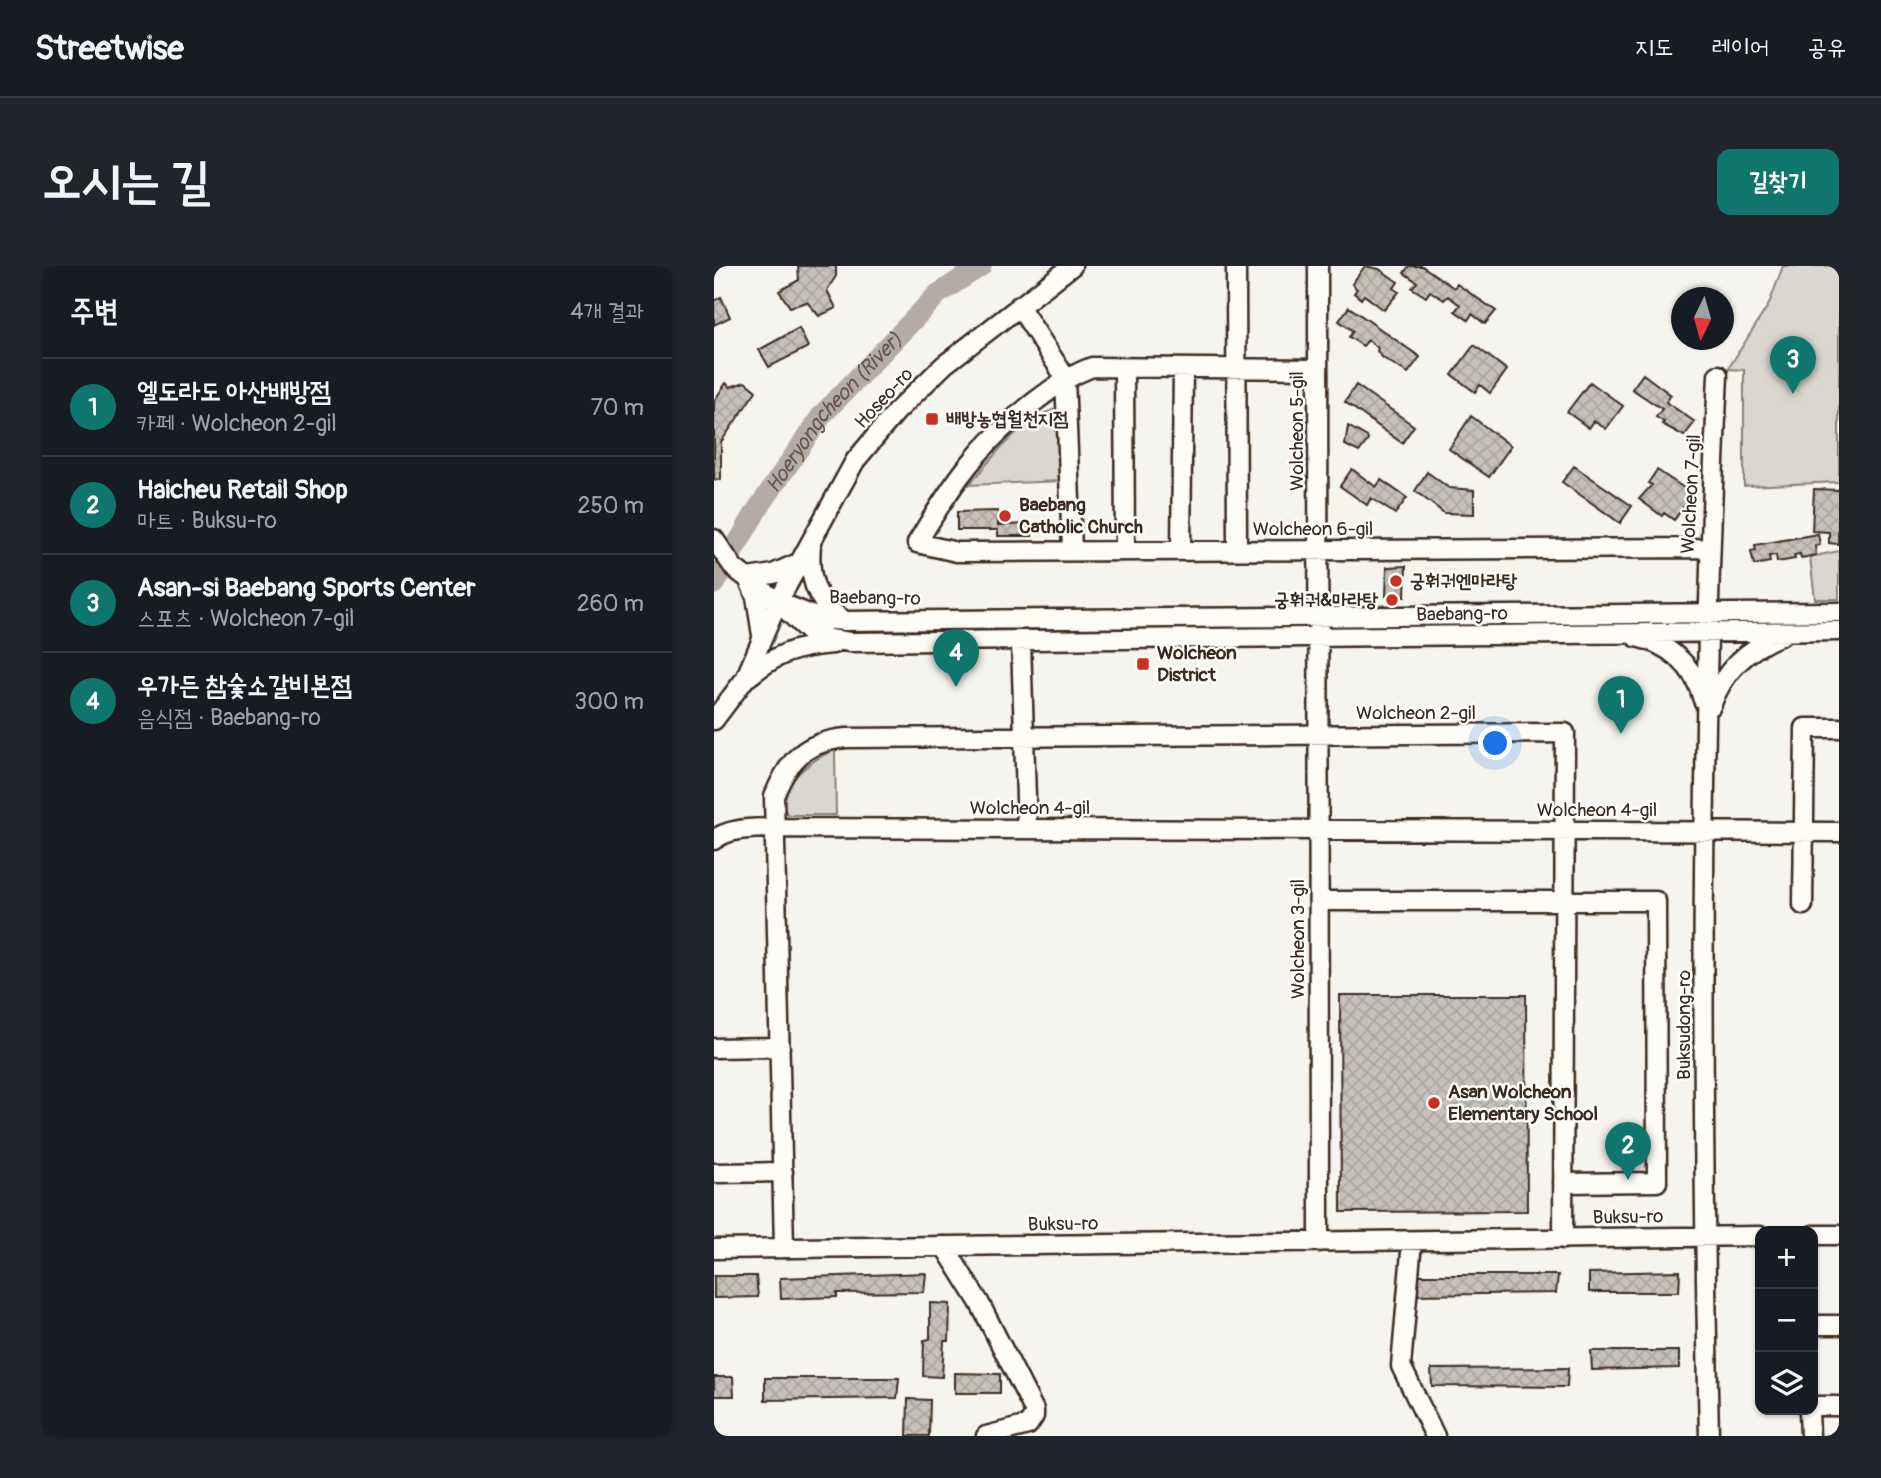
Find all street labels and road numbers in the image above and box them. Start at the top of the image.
street label: Hoseo-ro [850,362,918,434]
street label: Wolcheon 5-gil [1285,371,1309,491]
street label: Wolcheon 7-gil [1676,434,1706,554]
street label: Wolcheon 6-gil [1253,517,1373,541]
street label: Baebang-ro [829,585,921,611]
street label: Baebang-ro [1416,601,1508,627]
street label: Wolcheon 2-gil [1356,701,1476,725]
street label: Wolcheon 4-gil [970,796,1090,820]
street label: Wolcheon 4-gil [1537,798,1657,822]
street label: Wolcheon 3-gil [1286,879,1310,999]
street label: Buksudong-ro [1672,970,1696,1080]
street label: Buksu-ro [1592,1204,1664,1230]
street label: Buksu-ro [1027,1211,1099,1237]

